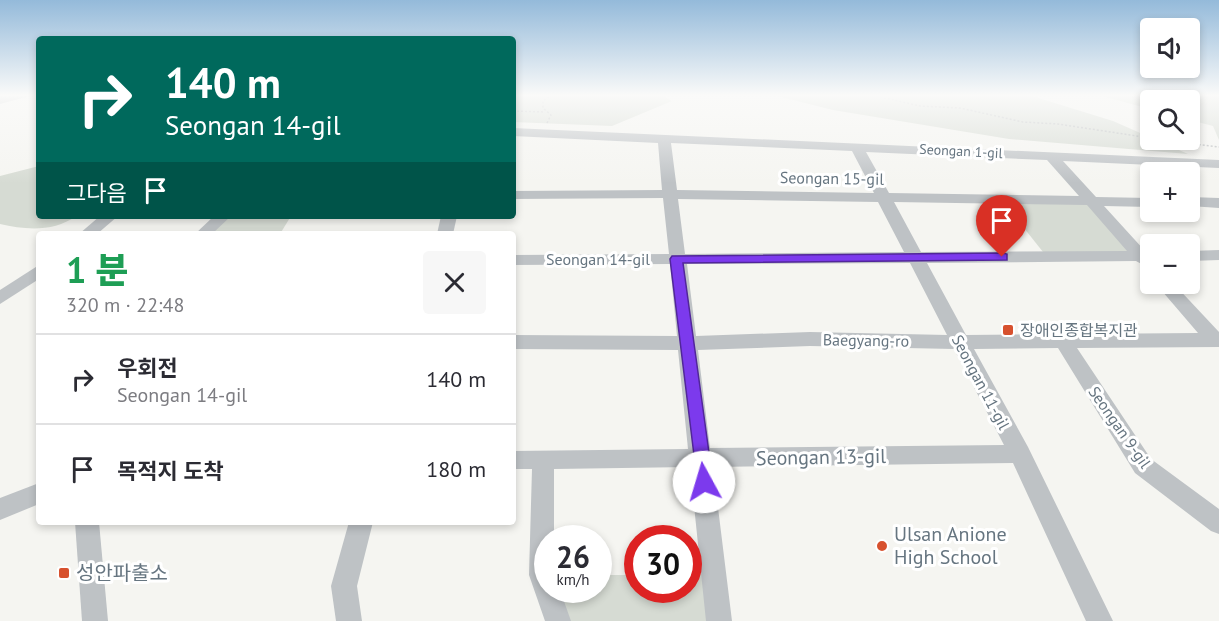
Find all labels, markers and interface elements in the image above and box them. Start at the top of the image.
map controls [1140,18,1200,294]
button: sound [1140,18,1200,78]
text: 140 m [165,55,281,110]
icon: right [66,60,144,138]
button: search [1140,90,1200,150]
text: Seongan 14-gil [165,108,341,142]
street label: Seongan 1-gil [919,140,1003,162]
button: + [1140,162,1200,222]
street label: Seongan 15-gil [780,167,885,189]
icon: arrive [139,174,172,207]
text: 그다음 [66,179,127,207]
pin [976,195,1027,257]
icon: arrive [985,204,1018,237]
button: − [1140,234,1200,294]
text: 1 분 [66,246,129,293]
street label: Seongan 14-gil [546,249,650,269]
button: close [423,251,486,314]
text: 320 m · 22:48 [66,292,184,318]
place label: 장애인종합복지관 [1020,320,1138,340]
marker: 장애인종합복지관 [1001,323,1015,337]
street label: Baegyang-ro [823,329,909,351]
street label: Seongan 11-gil [948,331,1014,433]
text: 우회전 [117,354,178,382]
icon: right [66,363,99,396]
text: 140 m [426,365,486,393]
text: Seongan 14-gil [117,382,247,408]
street label: Seongan 9-gil [1084,382,1156,472]
street label: Seongan 13-gil [756,443,886,471]
position arrow [672,450,736,514]
icon: arrive [66,453,99,486]
text: 180 m [426,455,486,483]
text: 목적지 도착 [117,457,224,485]
place label: Ulsan Anione High School [894,521,1007,570]
speed limit sign: 30 [624,525,702,603]
text: 26 [556,537,590,576]
marker: Ulsan Anione High School [875,539,889,553]
place label: 성안파출소 [76,560,168,586]
marker: 성안파출소 [57,566,71,580]
text: km/h [557,570,589,589]

